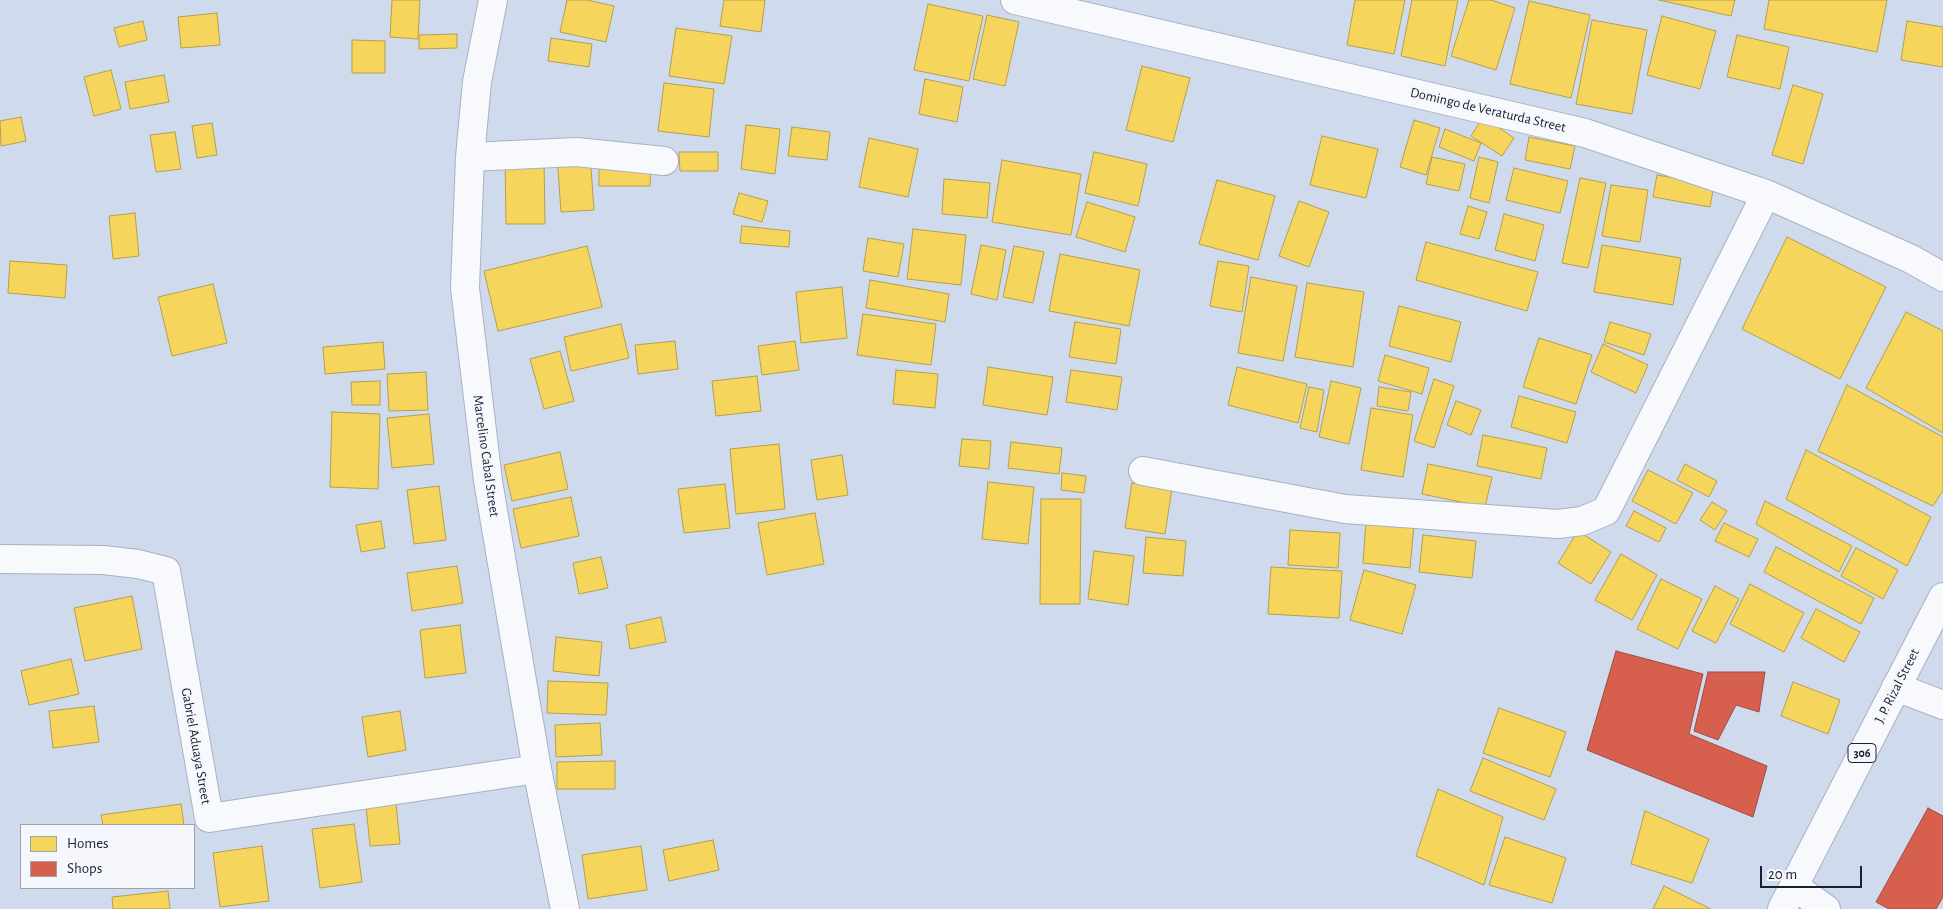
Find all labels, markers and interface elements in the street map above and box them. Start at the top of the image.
street label: Domingo de Veraturda Street [1409,84,1567,136]
street label: Marcelino Cabal Street [469,394,503,518]
street label: J. P. Rizal Street [1871,646,1923,726]
street label: Gabriel Aduaya Street [177,686,215,806]
road number: 306 [1848,744,1876,762]
legend [20,824,195,889]
text: Homes [67,836,109,851]
scale bar [1763,856,1866,888]
text: Shops [67,861,102,876]
text: 20 m [1768,867,1797,882]

